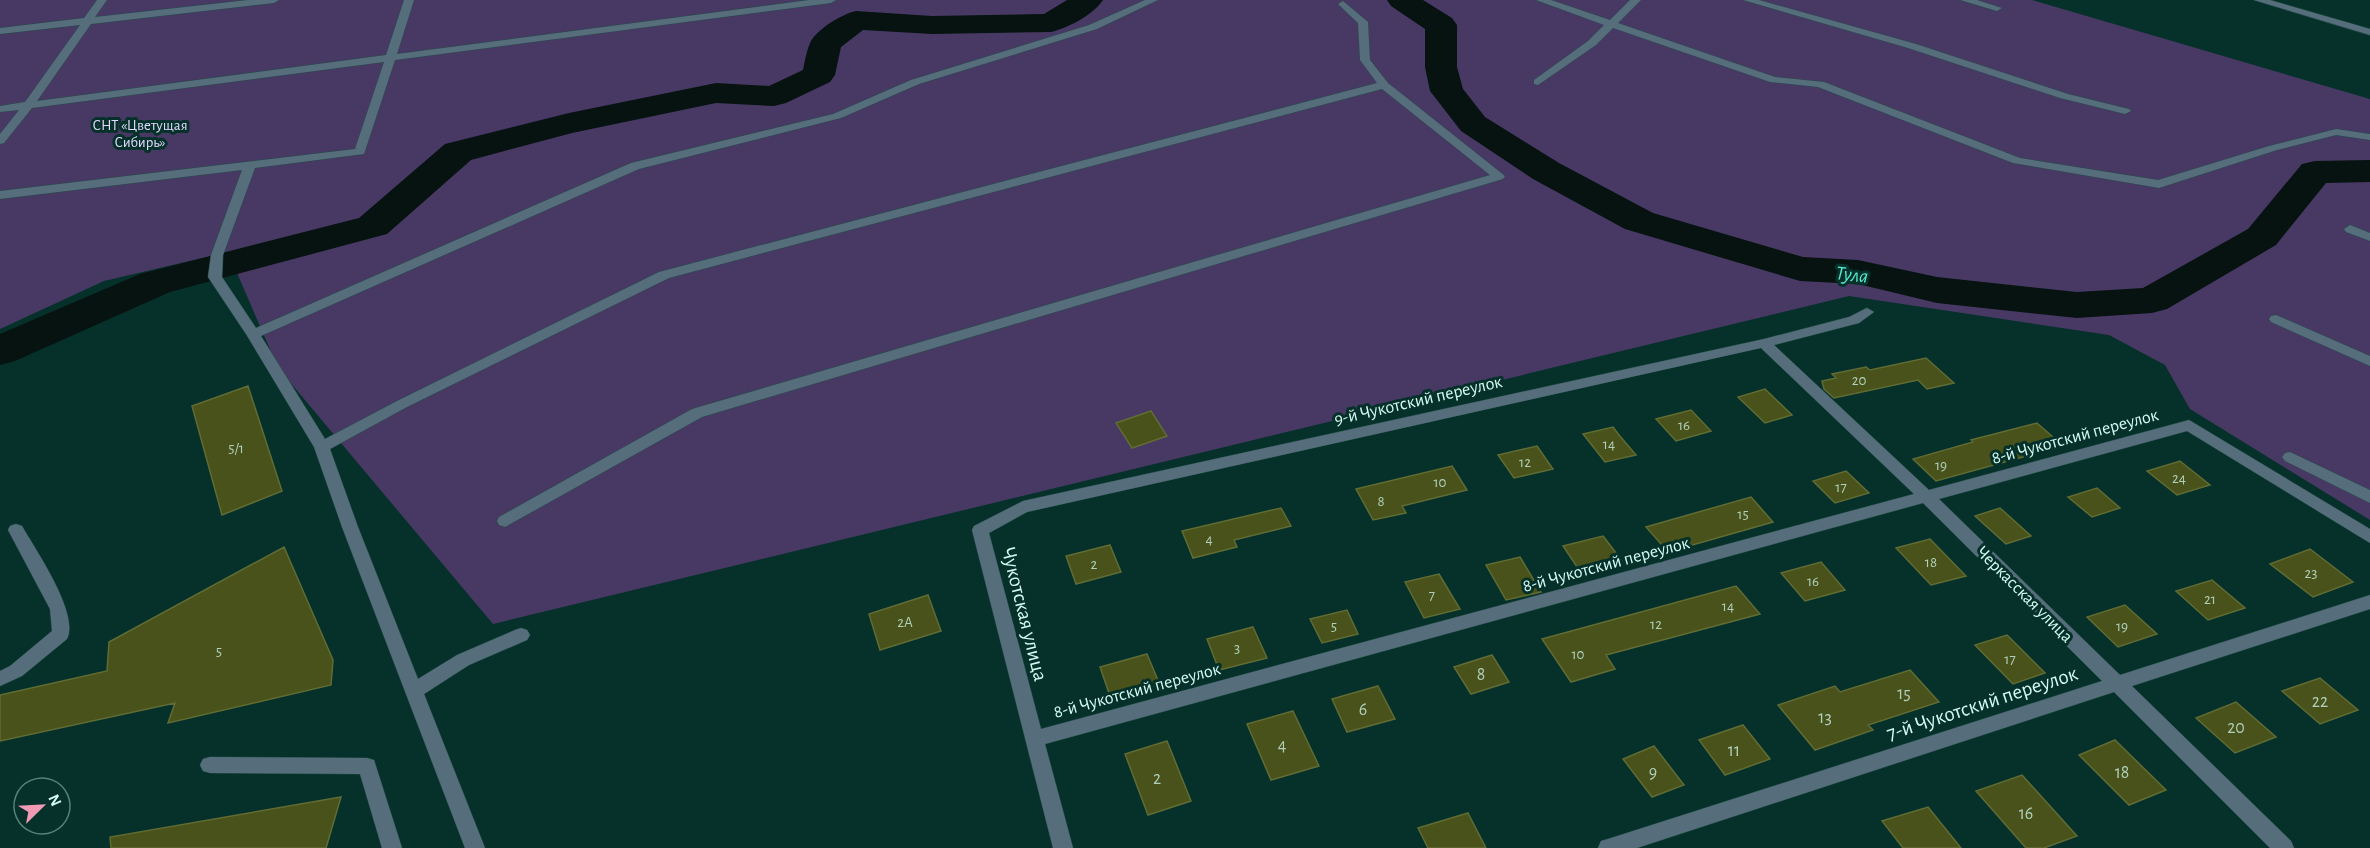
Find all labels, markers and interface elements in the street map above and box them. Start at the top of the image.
park label: СНТ «Цветущая Сибирь» [92,118,188,150]
water label: Тула [1835,263,1869,287]
street label: 9-й Чукотский переулок [1332,373,1505,429]
house number: 20 [1852,373,1866,388]
street label: 8-й Чукотский переулок [1990,406,2161,468]
house number: 16 [1678,418,1690,433]
house number: 14 [1603,437,1615,452]
house number: 5/1 [228,441,244,456]
house number: 12 [1519,455,1531,470]
house number: 19 [1935,458,1947,473]
house number: 24 [2172,471,2186,486]
house number: 10 [1433,475,1447,490]
house number: 17 [1835,480,1847,495]
house number: 8 [1377,494,1385,509]
house number: 15 [1737,507,1749,522]
house number: 4 [1205,532,1213,547]
street label: 8-й Чукотский переулок [1521,534,1692,596]
street label: Черкасская улица [1973,543,2076,646]
street label: Чукотская улица [998,545,1051,684]
house number: 18 [1925,555,1937,570]
house number: 2 [1091,557,1098,572]
house number: 23 [2304,566,2318,581]
house number: 16 [1807,574,1819,589]
house number: 7 [1429,588,1435,603]
house number: 21 [2204,592,2216,607]
house number: 14 [1722,599,1734,614]
house number: 2А [897,615,913,630]
house number: 12 [1650,617,1662,632]
house number: 5 [1331,619,1337,634]
house number: 19 [2116,619,2128,634]
house number: 3 [1234,641,1240,656]
house number: 5 [216,644,222,659]
house number: 10 [1571,647,1585,662]
house number: 17 [2004,652,2016,667]
street label: 8-й Чукотский переулок [1052,660,1223,722]
street label: 7-й Чукотский переулок [1884,663,2081,744]
house number: 8 [1477,666,1485,684]
house number: 15 [1897,685,1911,703]
house number: 22 [2312,693,2328,711]
house number: 6 [1359,701,1367,719]
house number: 13 [1818,709,1832,727]
house number: 20 [2227,719,2245,737]
house number: 4 [1278,737,1287,755]
house number: 11 [1728,742,1740,760]
house number: 9 [1649,764,1657,782]
house number: 18 [2115,764,2129,782]
house number: 2 [1153,770,1161,788]
north arrow [12,776,72,836]
text: N [45,792,64,809]
house number: 16 [2019,805,2033,823]

